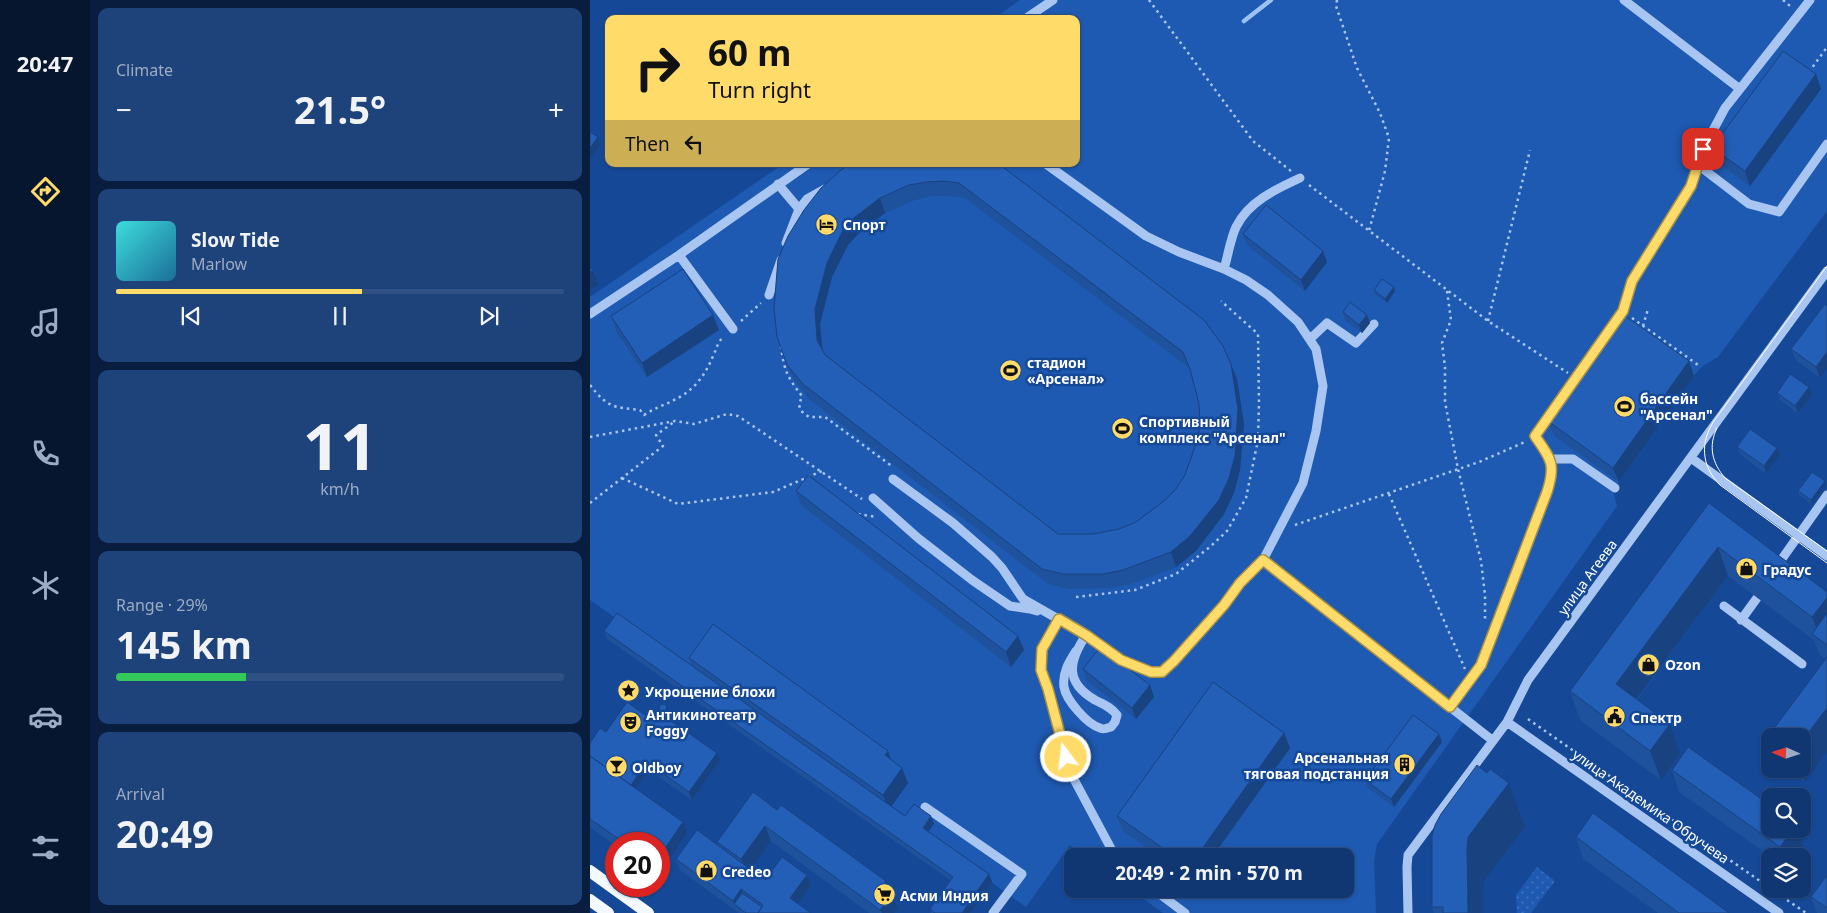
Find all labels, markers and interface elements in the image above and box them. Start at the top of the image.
text: 60 m [708,29,791,76]
icon: right [625,35,690,100]
text: 20:47 [17,48,73,78]
text: Climate [116,59,173,81]
text: Turn right [708,74,811,104]
text: 21.5° [294,83,386,135]
text: − [116,90,132,128]
text: + [548,90,564,128]
pin [1682,128,1724,170]
icon: left [680,130,708,158]
text: Then [625,131,670,157]
icon: arrive [1689,135,1717,163]
icon: directions [28,174,63,209]
hotel icon: Спорт [815,212,839,236]
place label: Спорт [843,215,886,234]
text: Slow Tide [191,227,280,253]
text: Marlow [191,253,247,275]
icon: previous [177,302,205,330]
icon: pause [326,302,354,330]
icon: next [475,302,503,330]
icon: music [28,305,63,340]
place label: стадион «Арсенал» [1027,353,1105,388]
sports icon: стадион «Арсенал» [999,358,1023,382]
place label: бассейн "Арсенал" [1640,389,1713,424]
sports icon: бассейн "Арсенал" [1612,394,1636,418]
text: 11 [303,401,377,489]
place label: Спортивный комплекс "Арсенал" [1139,412,1286,447]
sports icon: Спортивный комплекс "Арсенал" [1111,417,1135,441]
icon: phone [28,436,63,471]
text: km/h [320,478,360,500]
street label: улица Агеева [1553,535,1621,619]
shop icon: Градус [1735,557,1759,581]
place label: Градус [1763,560,1812,579]
icon: climate [28,568,63,603]
text: Range · 29% [116,594,208,616]
text: 145 km [116,618,252,670]
shop icon: Ozon [1637,652,1661,676]
place label: Ozon [1665,655,1701,674]
place icon: Укрощение блохи [617,679,641,703]
place label: Укрощение блохи [645,682,775,701]
icon: car [28,699,63,734]
place label: Антикинотеатр Foggy [646,705,757,740]
public building icon: Спектр [1603,705,1627,729]
place label: Спектр [1631,708,1682,727]
theatre icon: Антикинотеатр Foggy [618,710,642,734]
north arrow [1761,728,1811,778]
map controls [1761,728,1811,898]
position arrow [1039,730,1091,782]
street label: улица Академика Обручева [1569,744,1733,868]
place label: Арсенальная тяговая подстанция [1244,748,1389,783]
building icon: Арсенальная тяговая подстанция [1393,753,1417,777]
bar icon: Oldboy [604,755,628,779]
place label: Oldboy [632,758,681,777]
text: Arrival [116,783,165,805]
button: search [1761,788,1811,838]
text: 20:49 [116,807,214,859]
icon: filters [28,830,63,865]
speed limit sign: 20 [605,832,670,897]
button: layers [1761,848,1811,898]
shop icon: Credeo [694,859,718,883]
text: 20:49 · 2 min · 570 m [1115,860,1303,886]
place label: Credeo [722,862,772,881]
supermarket icon: Асми Индия [872,883,896,907]
place label: Асми Индия [900,886,989,905]

